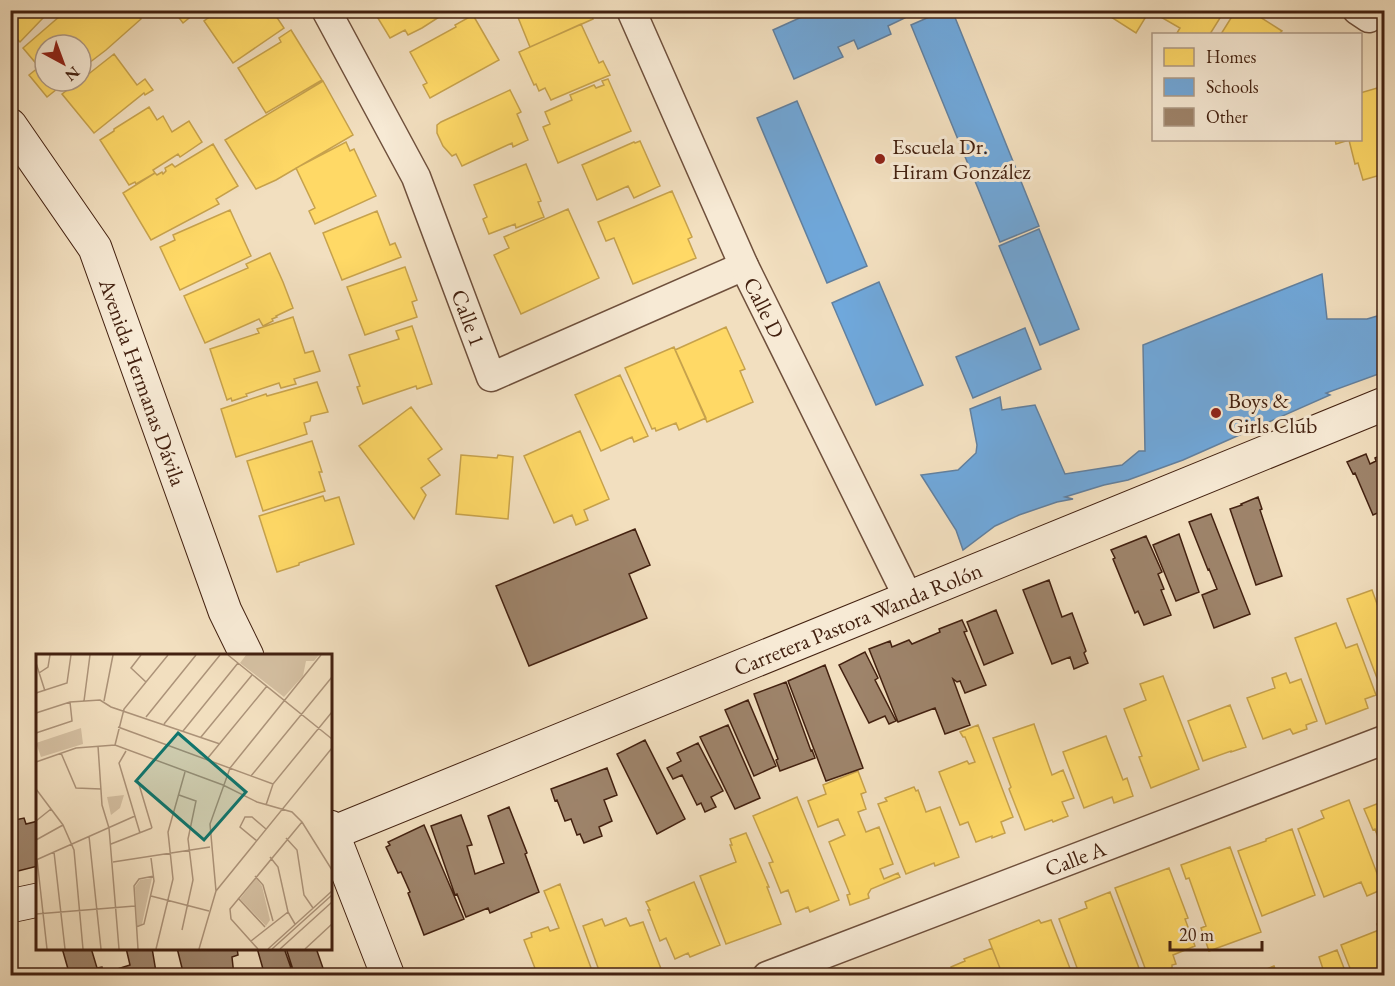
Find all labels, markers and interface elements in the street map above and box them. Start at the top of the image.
north arrow [33,33,93,93]
legend [1152,33,1362,141]
text: Homes [1206,45,1257,68]
text: N [61,62,84,86]
text: Schools [1206,75,1259,98]
text: Other [1206,105,1248,128]
place label: Escuela Dr. Hiram González [892,132,1031,186]
marker: Escuela Dr. Hiram González [873,152,887,166]
street label: Calle D [737,272,791,343]
street label: Avenida Hermanas Dávila [92,274,193,490]
street label: Calle 1 [444,285,492,350]
place label: Boys & Girls Club [1228,386,1317,440]
marker: Boys & Girls Club [1209,406,1223,420]
street label: Carretera Pastora Wanda Rolón [729,555,987,683]
inset map [36,654,332,950]
street label: Calle A [1041,833,1111,883]
scale bar [1170,914,1262,952]
text: 20 m [1179,923,1214,946]

